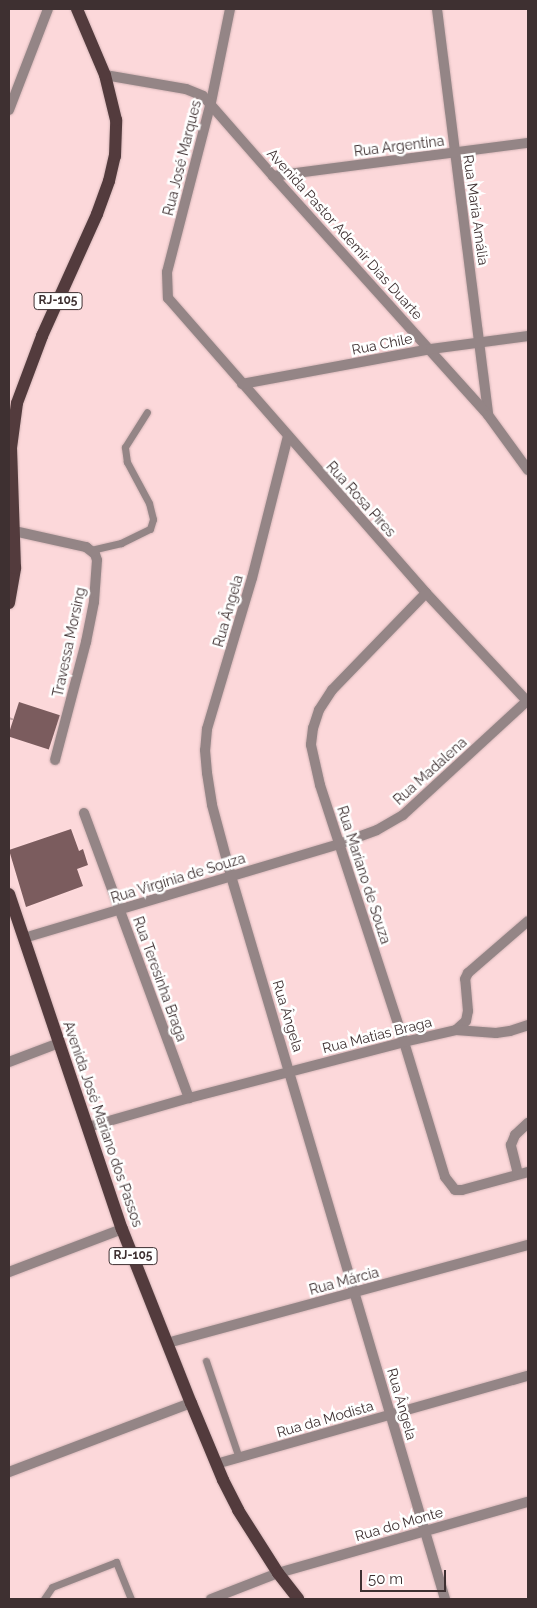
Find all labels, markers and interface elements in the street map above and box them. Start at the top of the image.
street label: Rua José Marques [160,98,204,218]
street label: Rua Argentina [353,132,445,160]
street label: Avenida Pastor Ademir Dias Duarte [263,145,427,323]
street label: Rua Maria Amália [460,153,492,267]
road number: RJ-105 [33,292,83,310]
street label: Rua Chile [350,330,414,358]
street label: Rua Rosa Pires [323,458,399,540]
street label: Rua Ângela [210,573,246,649]
street label: Travessa Morsing [49,586,89,698]
street label: Rua Madalena [390,734,470,808]
street label: Rua Mariano de Souza [334,804,394,946]
street label: Rua Virgínia de Souza [109,849,247,907]
street label: Rua Teresinha Braga [130,914,190,1044]
street label: Rua Ângela [269,978,307,1054]
street label: Rua Matias Braga [321,1013,433,1057]
street label: Avenida José Mariano dos Passos [60,1019,146,1229]
road number: RJ-105 [108,1246,158,1266]
street label: Rua Márcia [307,1264,381,1298]
street label: Rua Ângela [384,1366,420,1442]
street label: Rua da Modista [275,1397,375,1441]
street label: Rua do Monte [353,1503,445,1545]
scale bar [362,1560,448,1592]
text: 50 m [368,1570,403,1588]

